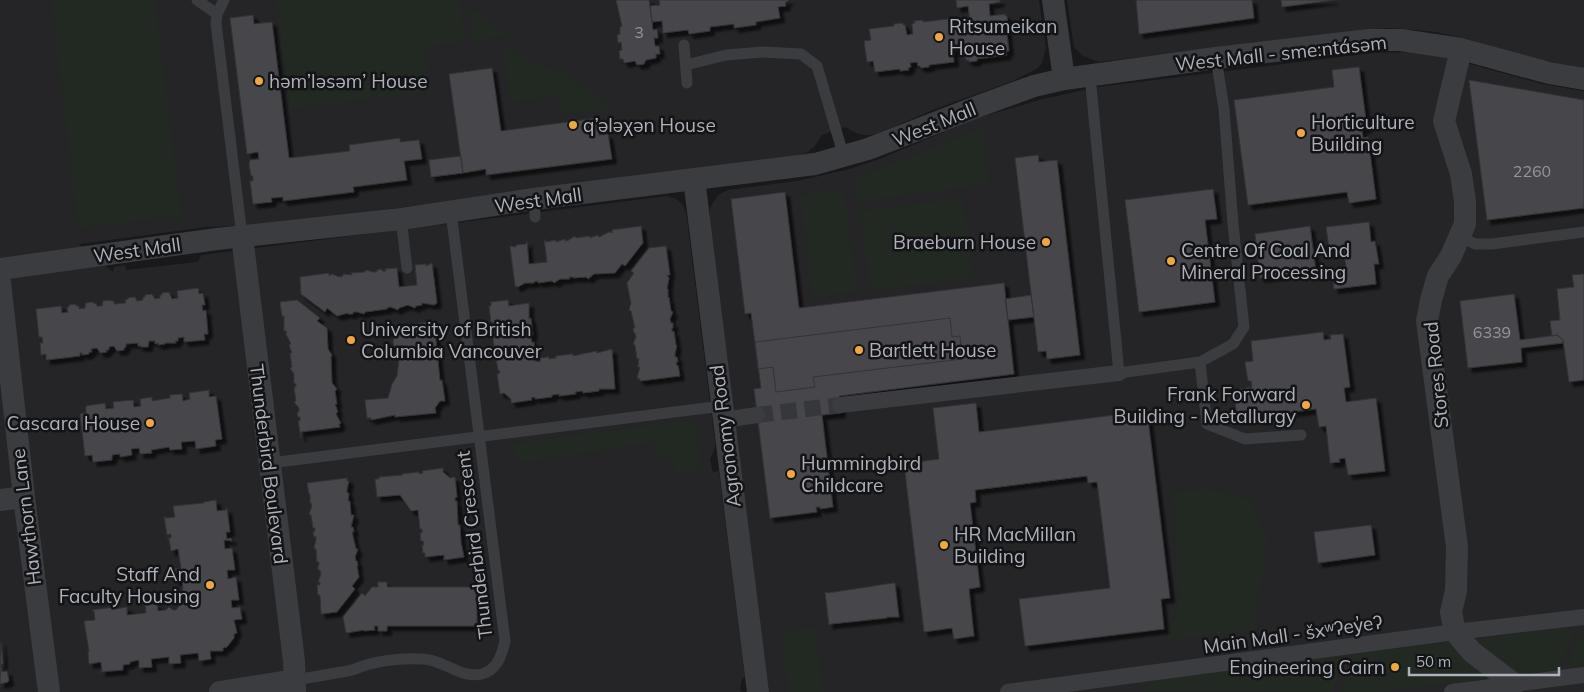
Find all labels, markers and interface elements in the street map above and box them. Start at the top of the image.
place label: Ritsumeikan House [949,14,1057,60]
house number: 3 [634,22,644,42]
street label: West Mall - sme:ntásəm [1174,30,1388,76]
marker: Ritsumeikan House [933,31,945,43]
place label: həm’ləsəm’ House [269,69,427,93]
marker: həm’ləsəm’ House [253,75,265,87]
street label: West Mall [889,96,979,152]
place label: Horticulture Building [1311,110,1415,156]
place label: q’ələχən House [583,113,716,137]
marker: q’ələχən House [567,119,579,131]
marker: Horticulture Building [1295,127,1307,139]
house number: 2260 [1513,161,1551,181]
street label: West Mall [493,182,583,218]
place label: Braeburn House [893,230,1036,254]
street label: West Mall [92,232,182,268]
marker: Braeburn House [1040,236,1052,248]
place label: Centre Of Coal And Mineral Processing [1181,238,1350,284]
marker: Centre Of Coal And Mineral Processing [1165,255,1177,267]
place label: University of British Columbia Vancouver [361,317,542,363]
street label: Stores Road [1418,320,1454,430]
house number: 6339 [1473,322,1511,342]
marker: University of British Columbia Vancouver [345,334,357,346]
place label: Bartlett House [869,338,996,362]
marker: Bartlett House [853,344,865,356]
street label: Thunderbird Boulevard [245,363,293,565]
street label: Agronomy Road [704,363,746,509]
place label: Frank Forward Building - Metallurgy [1114,382,1296,428]
marker: Frank Forward Building - Metallurgy [1300,399,1312,411]
place label: Cascara House [6,411,140,435]
marker: Cascara House [144,417,156,429]
street label: Hawthorn Lane [6,447,46,587]
street label: Thunderbird Crescent [451,449,497,640]
place label: Hummingbird Childcare [801,451,921,497]
marker: Hummingbird Childcare [785,468,797,480]
place label: HR MacMillan Building [954,522,1076,568]
marker: HR MacMillan Building [938,539,950,551]
place label: Staff And Faculty Housing [59,562,200,608]
marker: Staff And Faculty Housing [204,579,216,591]
street label: Main Mall - šxʷʔey̓eʔ [1202,610,1384,658]
scale bar [1409,644,1559,676]
text: 50 m [1416,652,1451,671]
place label: Engineering Cairn [1229,655,1385,679]
marker: Engineering Cairn [1389,661,1401,673]

